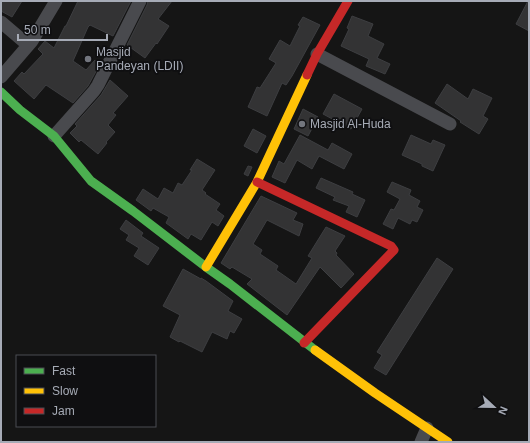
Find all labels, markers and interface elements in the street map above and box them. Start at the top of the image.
scale bar [18,16,107,42]
text: 50 m [24,23,51,37]
place label: Masjid Pandeyan (LDII) [96,45,183,73]
marker: Masjid Pandeyan (LDII) [83,54,93,64]
place label: Masjid Al-Huda [310,117,391,131]
marker: Masjid Al-Huda [297,119,307,129]
legend [16,355,156,427]
text: Fast [52,364,76,378]
text: Slow [52,384,78,398]
north arrow [474,387,514,427]
text: Jam [52,404,75,418]
text: N [496,405,510,417]

